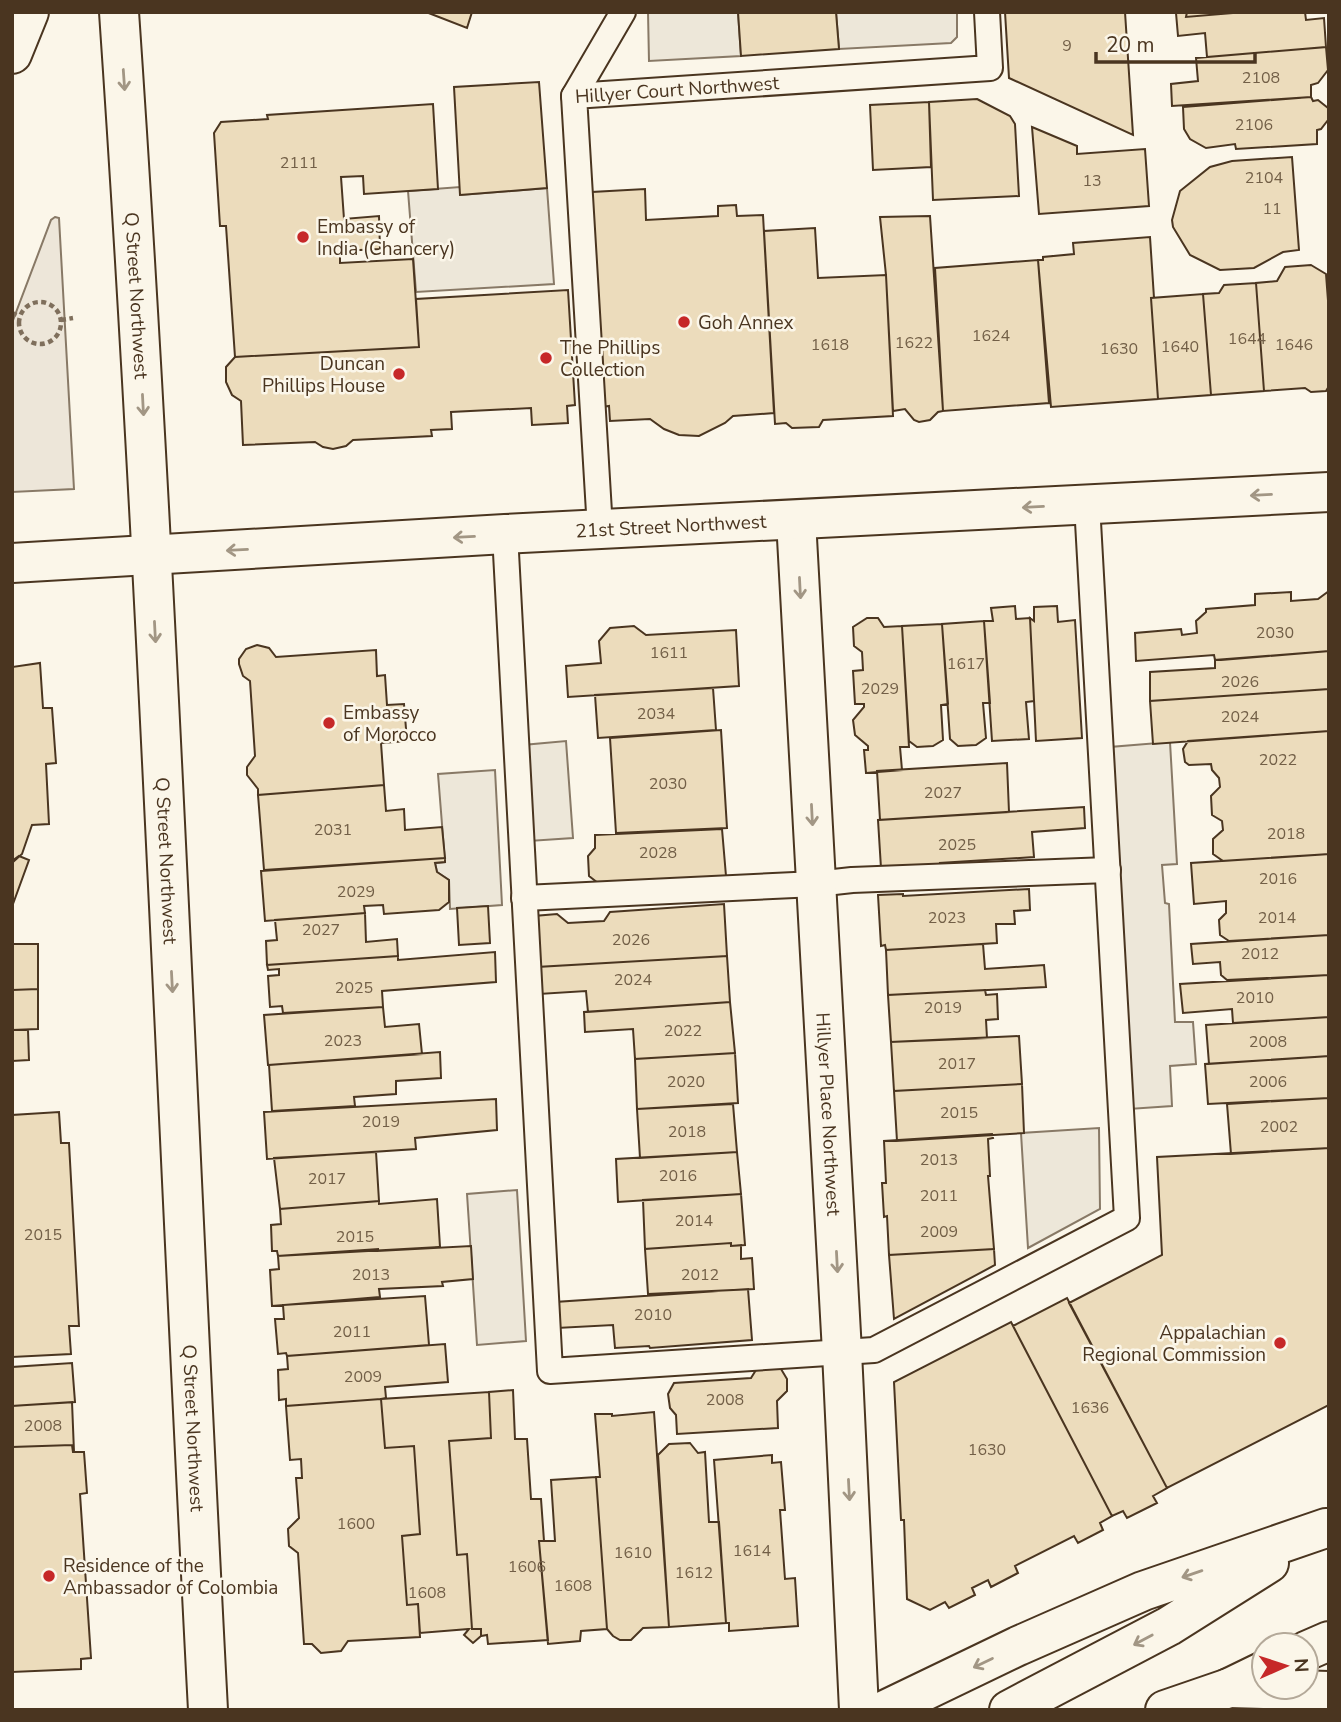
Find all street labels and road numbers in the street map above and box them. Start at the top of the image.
street label: Hillyer Court Northwest [574,70,780,110]
street label: Q Street Northwest [118,211,154,380]
street label: 21st Street Northwest [575,509,767,544]
street label: Q Street Northwest [149,777,183,945]
street label: Hillyer Place Northwest [809,1012,846,1217]
street label: Q Street Northwest [176,1344,210,1513]

